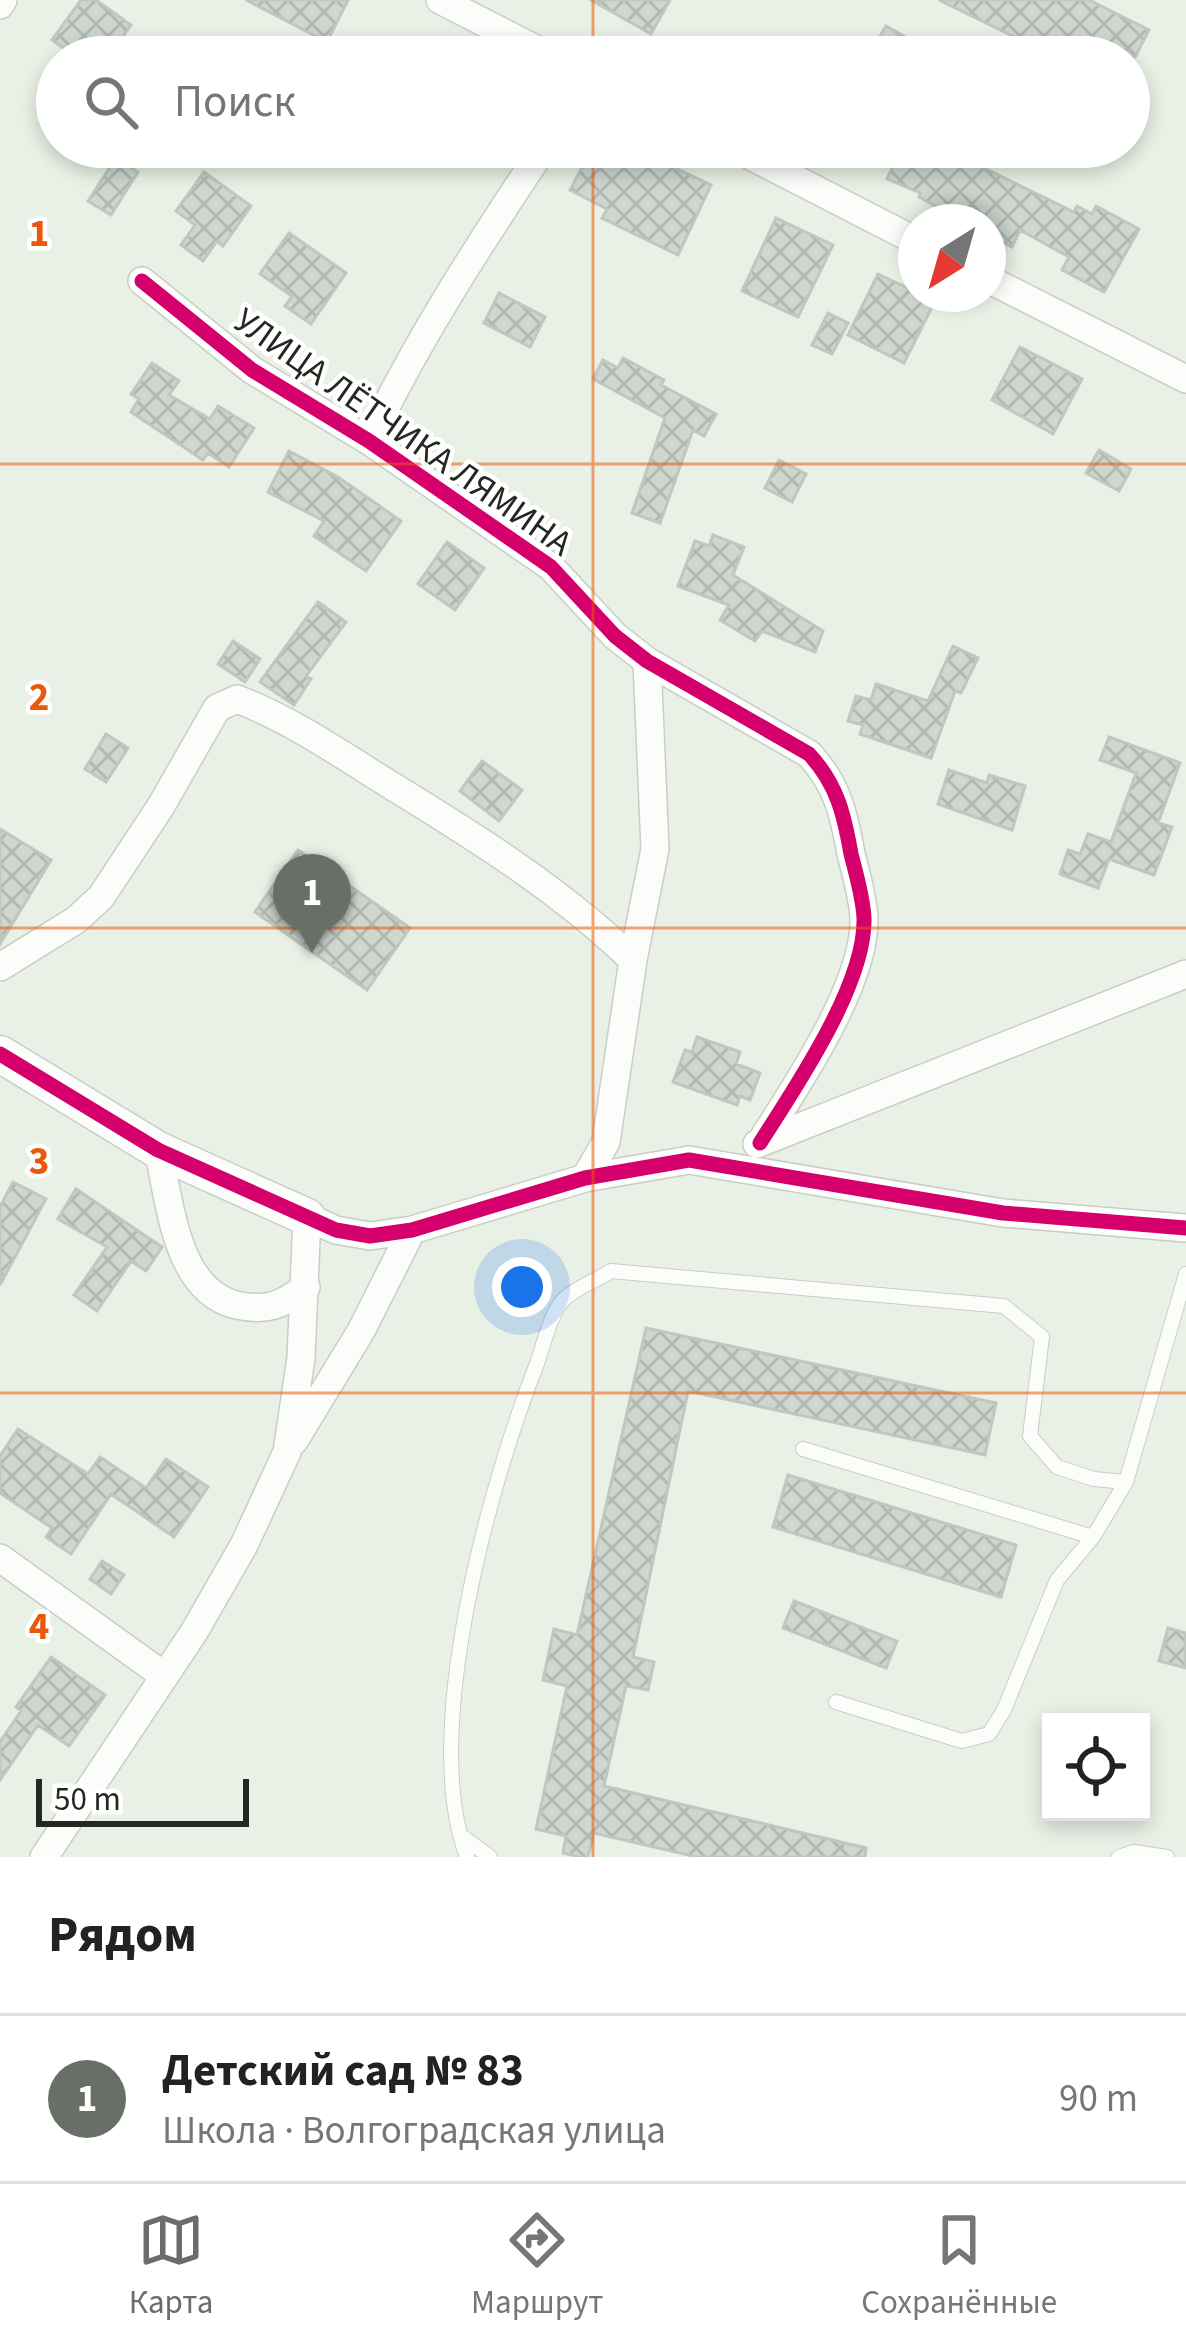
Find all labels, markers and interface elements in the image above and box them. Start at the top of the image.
search box [36,36,1150,168]
icon: search [78,69,144,135]
text: Поиск [174,70,296,134]
north arrow [898,204,1006,312]
text: 1 [29,206,49,262]
street label: УЛИЦА ЛЁТЧИКА ЛЯМИНА [223,296,583,569]
text: 2 [29,670,49,726]
pin: 1 [273,854,351,953]
text: 3 [29,1134,49,1190]
your location [492,1257,552,1317]
text: 4 [29,1599,49,1655]
map controls [1042,1713,1150,1821]
button: locate [1042,1713,1150,1821]
scale bar [36,1773,249,1826]
text: 50 m [54,1776,121,1823]
text: Рядом [48,1899,197,1971]
text: Детский сад № 83 [162,2039,524,2103]
text: 1 [77,2071,97,2127]
text: 90 m [1059,2071,1138,2127]
text: Школа · Волгоградская улица [162,2103,666,2159]
tab: Карта [129,2207,213,2326]
tab: Маршрут [471,2207,604,2326]
tab: Сохранённые [861,2207,1057,2326]

